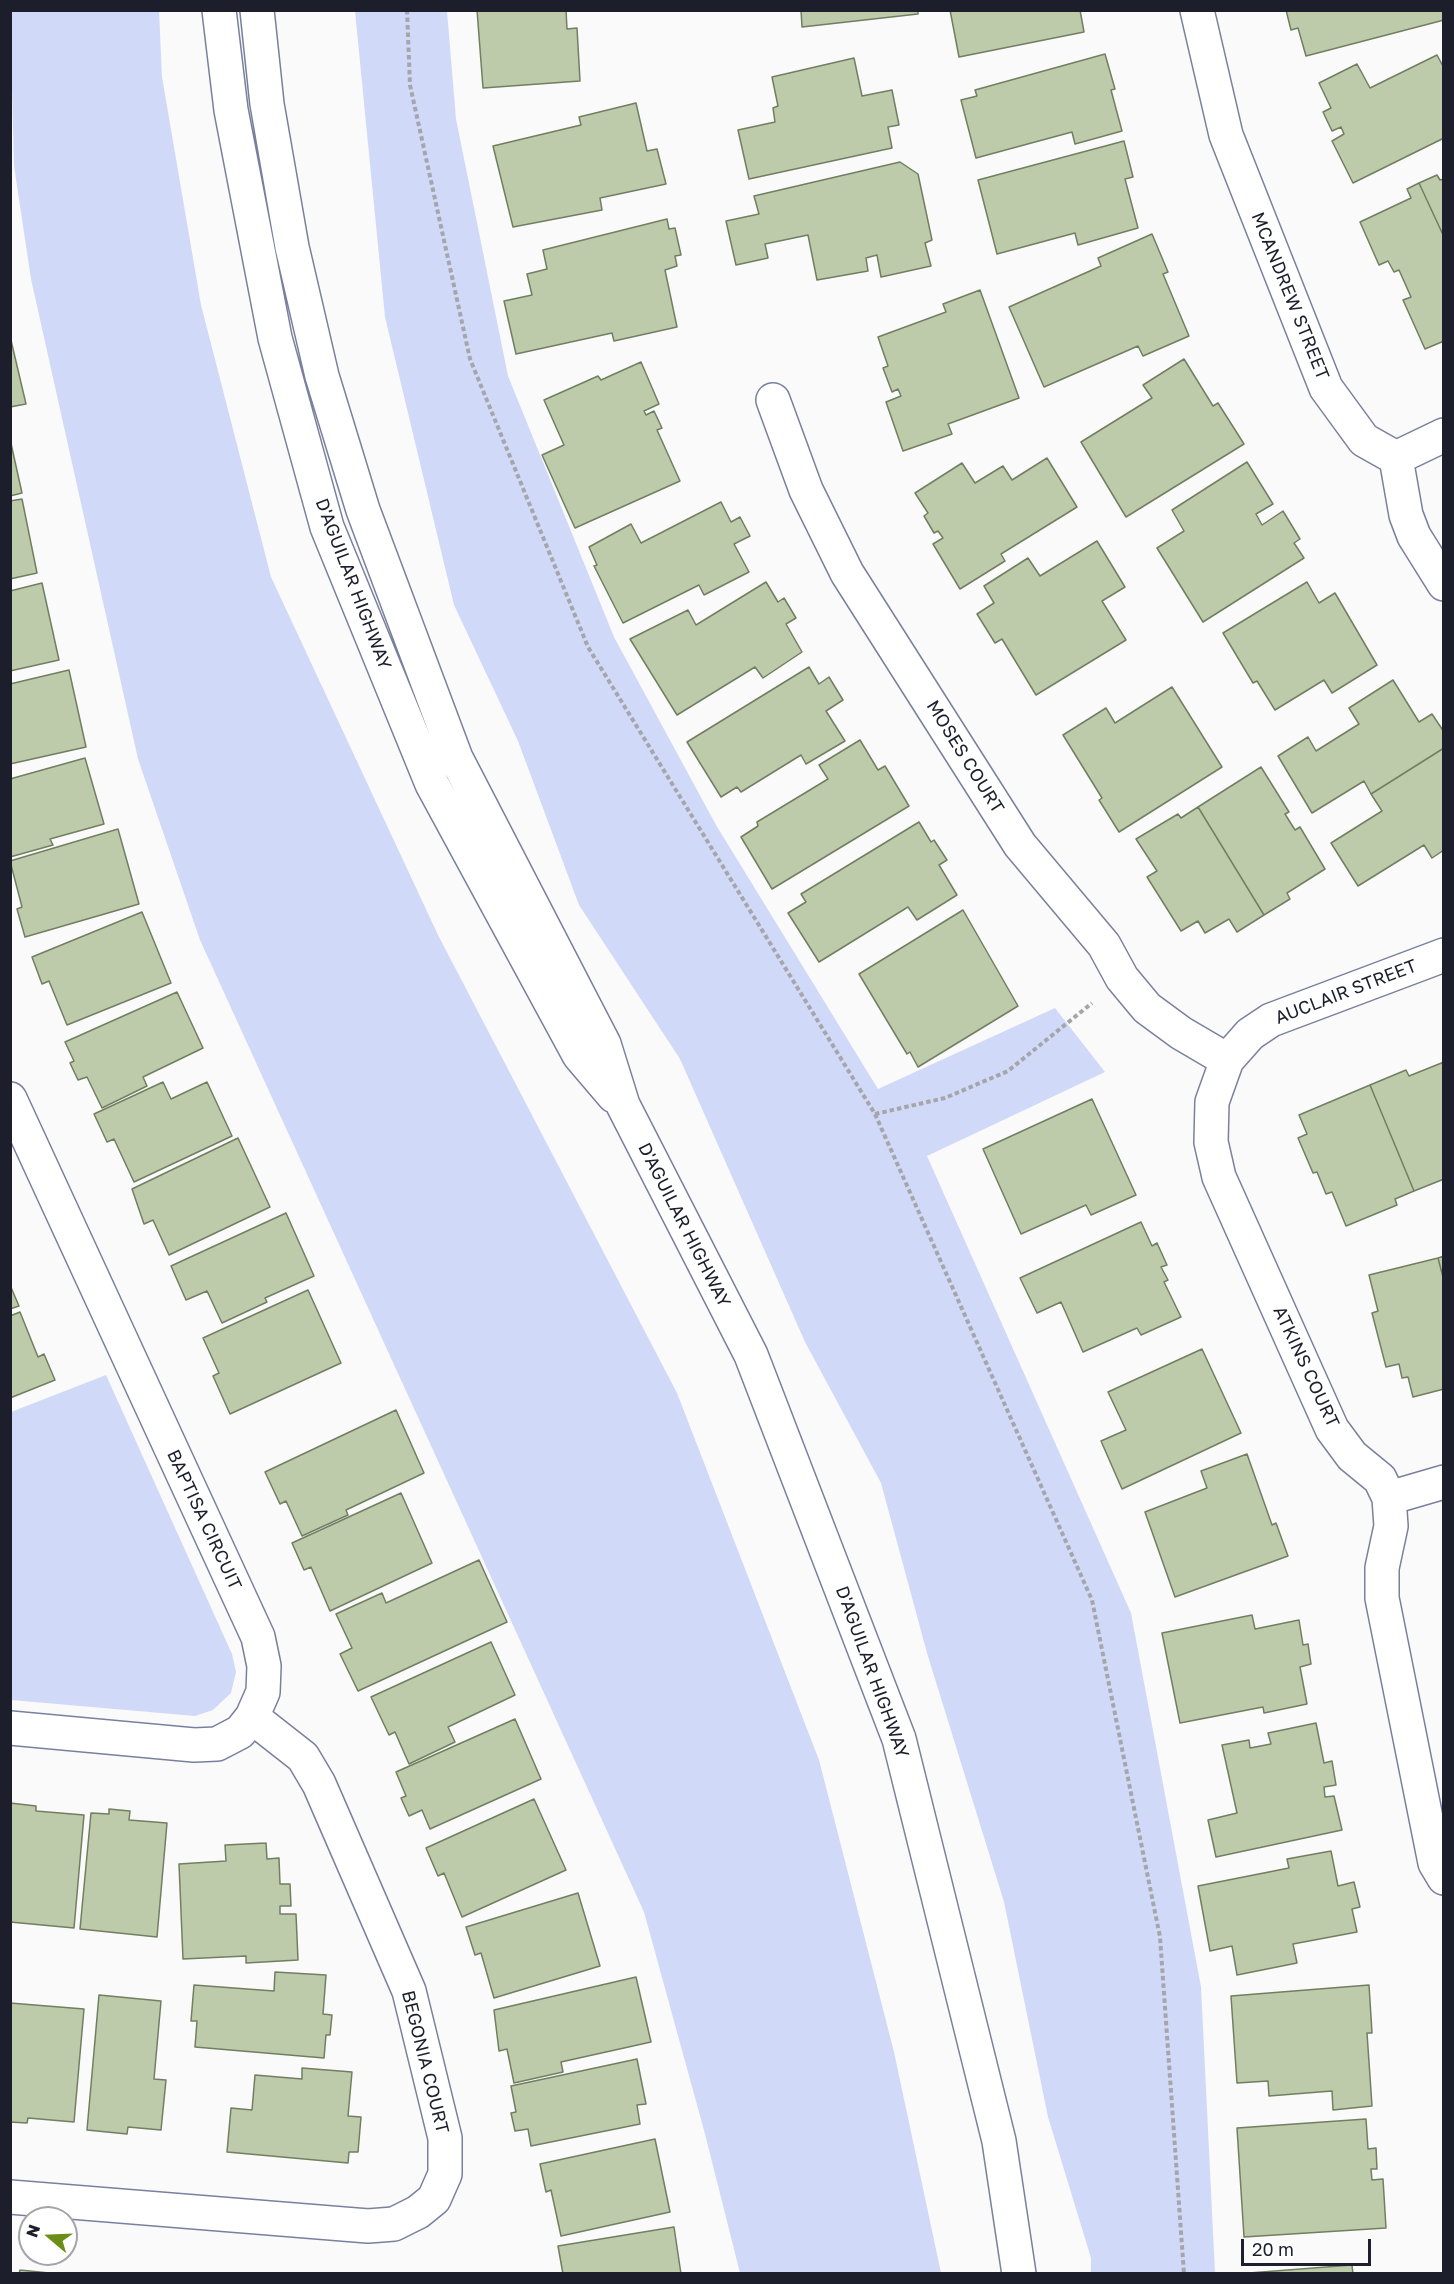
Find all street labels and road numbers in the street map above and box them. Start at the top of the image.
street label: MCANDREW STREET [1247,209,1333,383]
street label: D'AGUILAR HIGHWAY [310,495,396,673]
street label: MOSES COURT [922,696,1008,818]
street label: AUCLAIR STREET [1272,955,1420,1029]
street label: D'AGUILAR HIGHWAY [633,1139,735,1311]
street label: ATKINS COURT [1268,1303,1344,1431]
street label: BAPTISA CIRCUIT [162,1446,246,1594]
street label: D'AGUILAR HIGHWAY [831,1583,913,1761]
street label: BEGONIA COURT [397,1988,453,2136]

